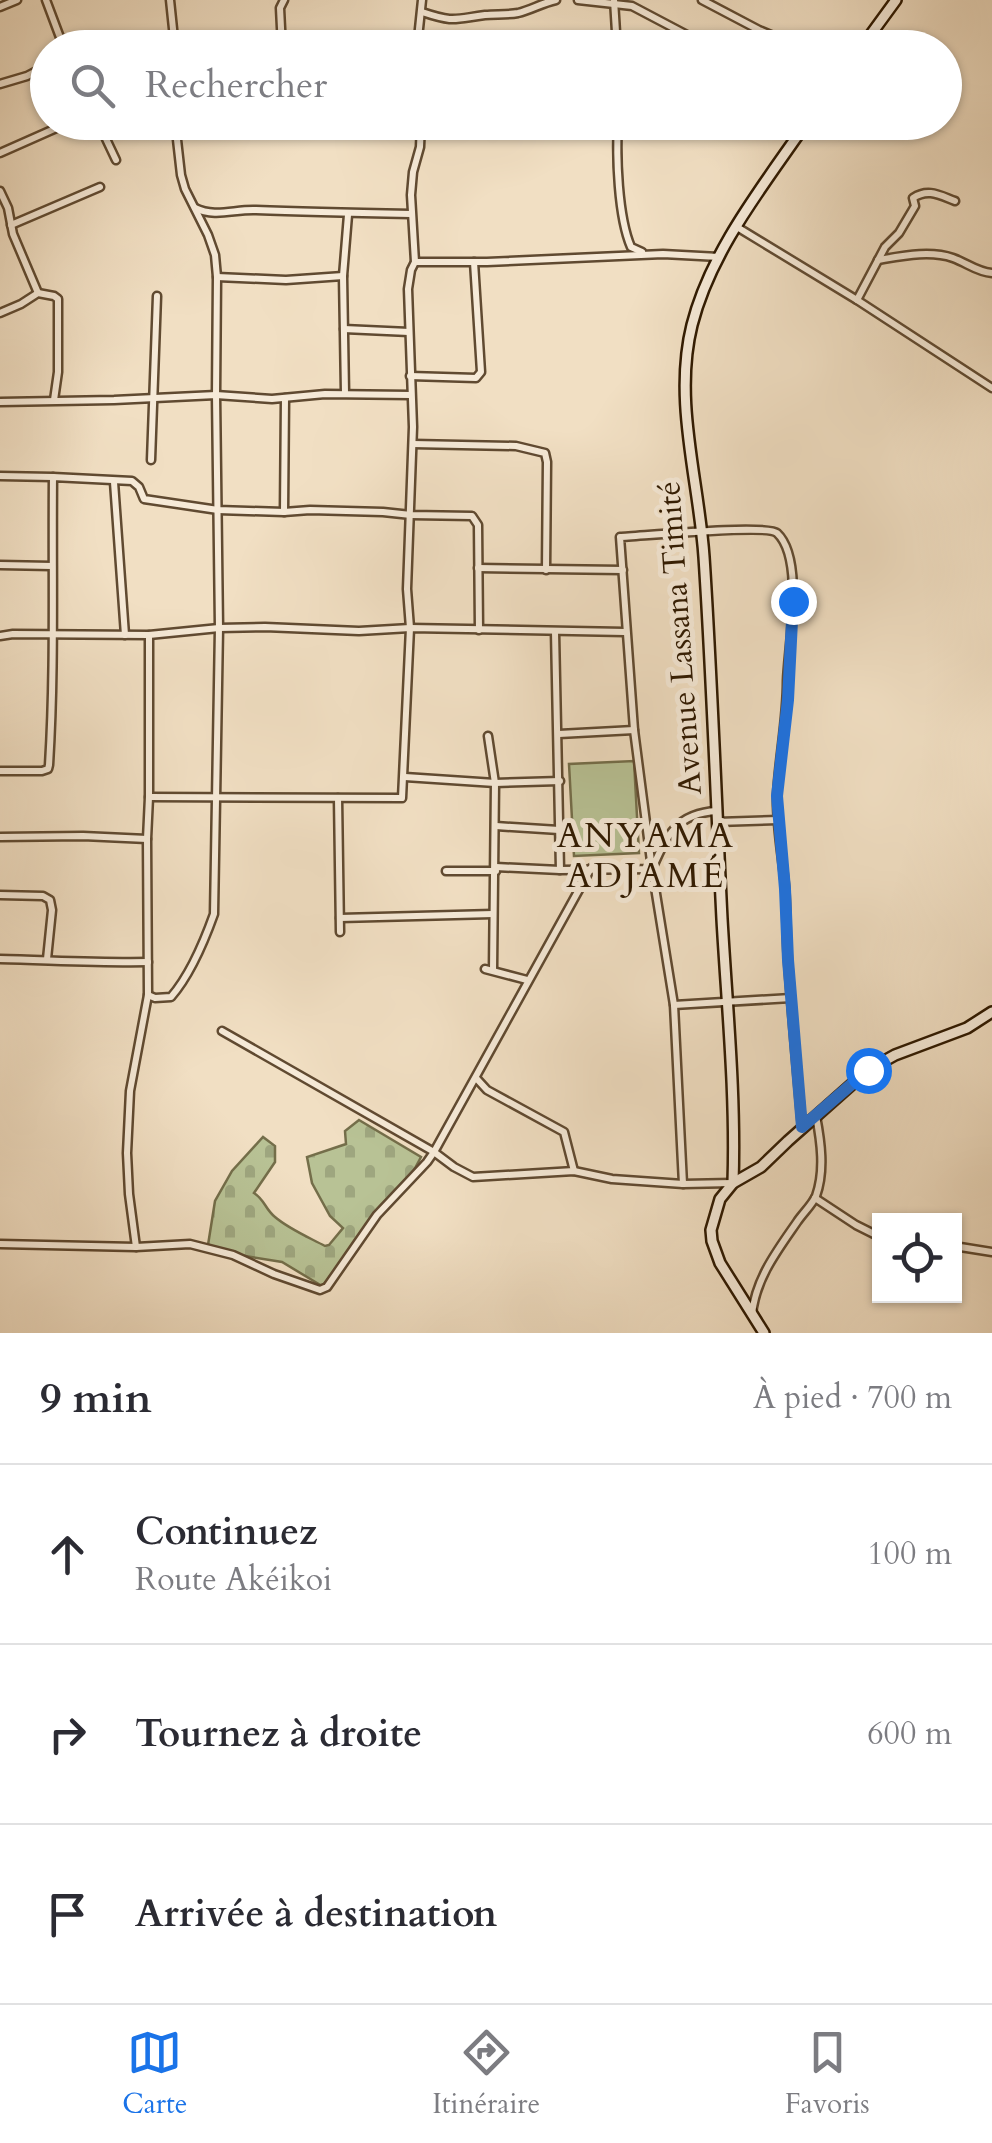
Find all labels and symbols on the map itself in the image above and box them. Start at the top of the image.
street label: Avenue Lassana Timité [647,480,713,796]
route end [771,579,817,625]
district label: ANYAMA ADJAMÉ [557,812,735,900]
route start [846,1048,892,1094]

